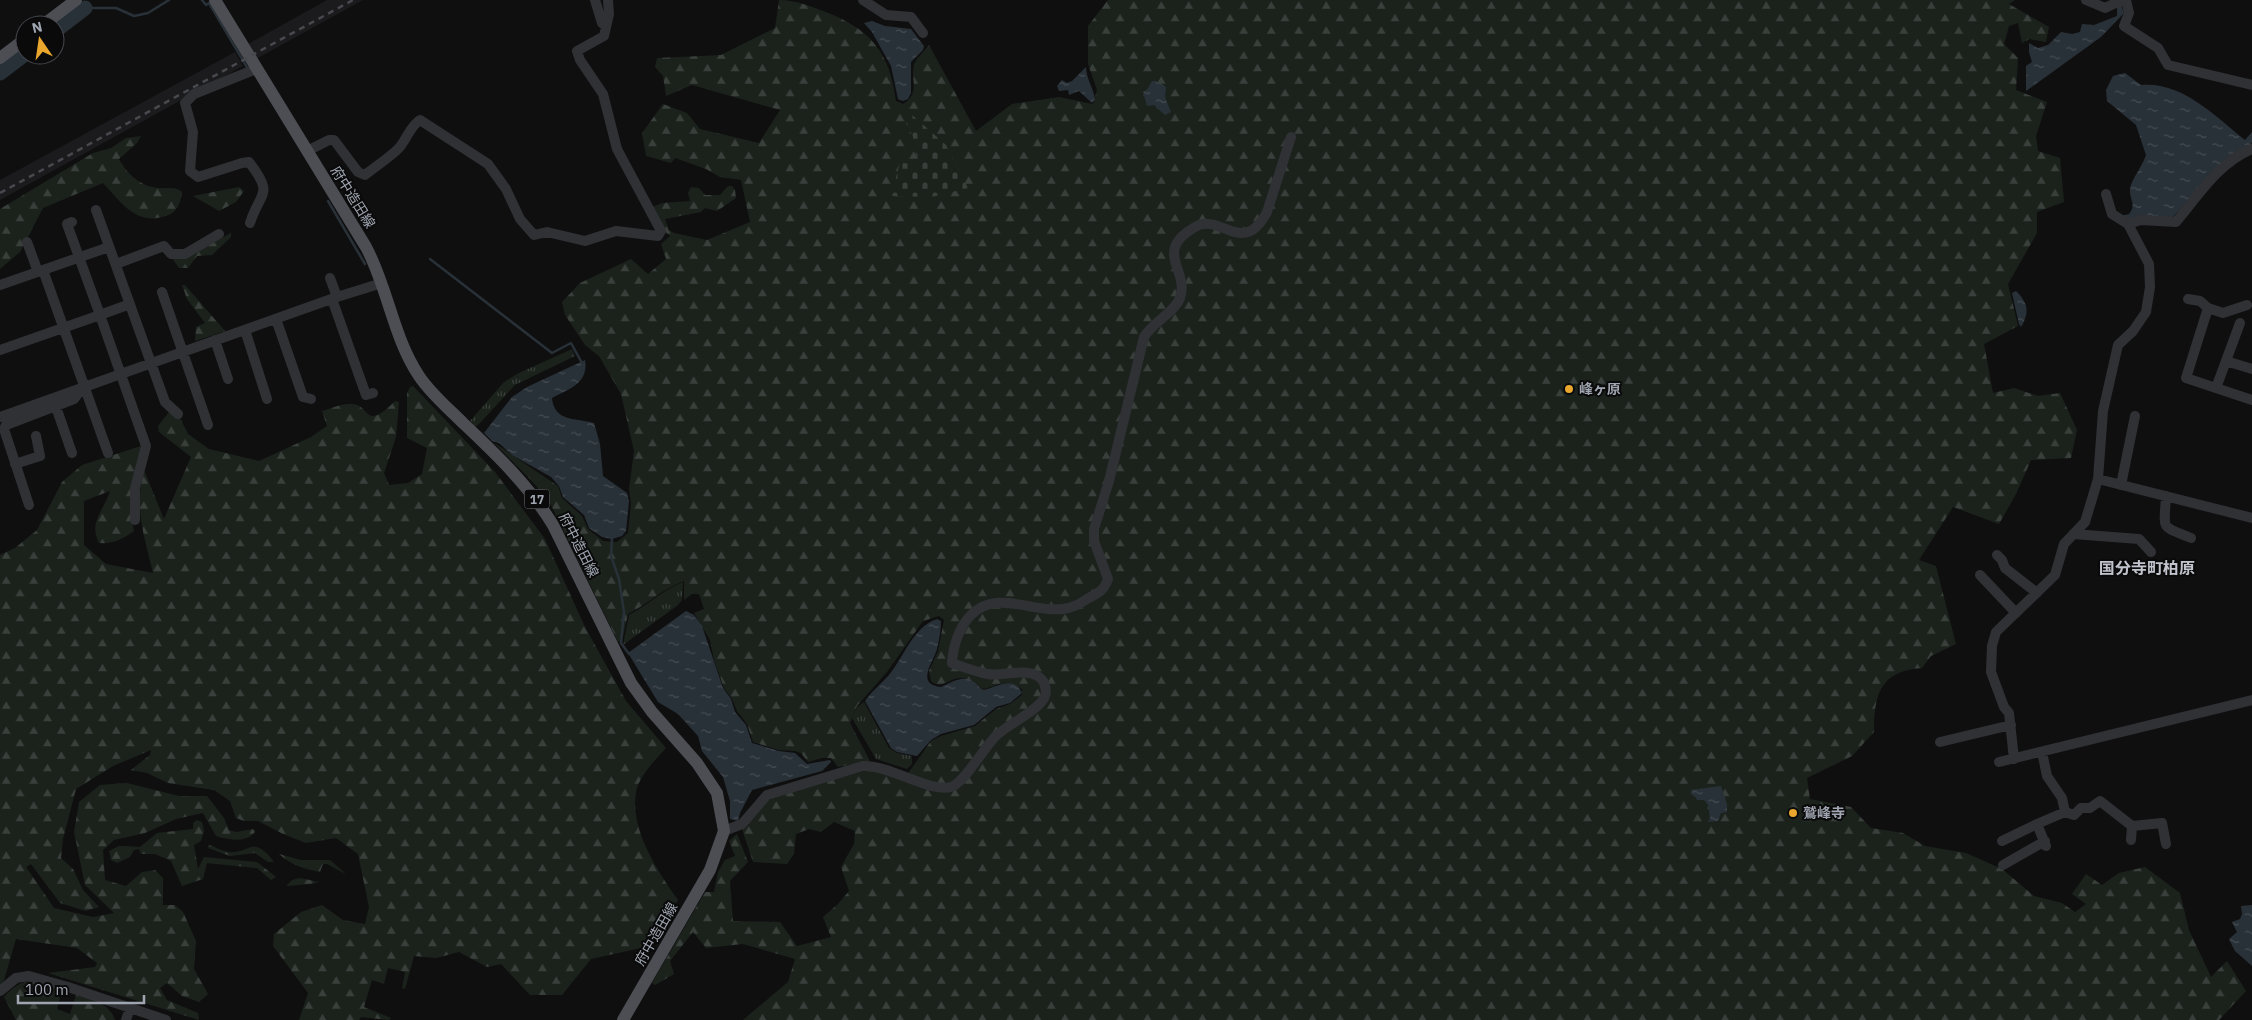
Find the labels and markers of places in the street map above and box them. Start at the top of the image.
place label: 峰ヶ原 [1579,380,1621,398]
marker: 峰ヶ原 [1563,383,1575,395]
place label: 鷲峰寺 [1803,804,1845,822]
marker: 鷲峰寺 [1787,807,1799,819]

